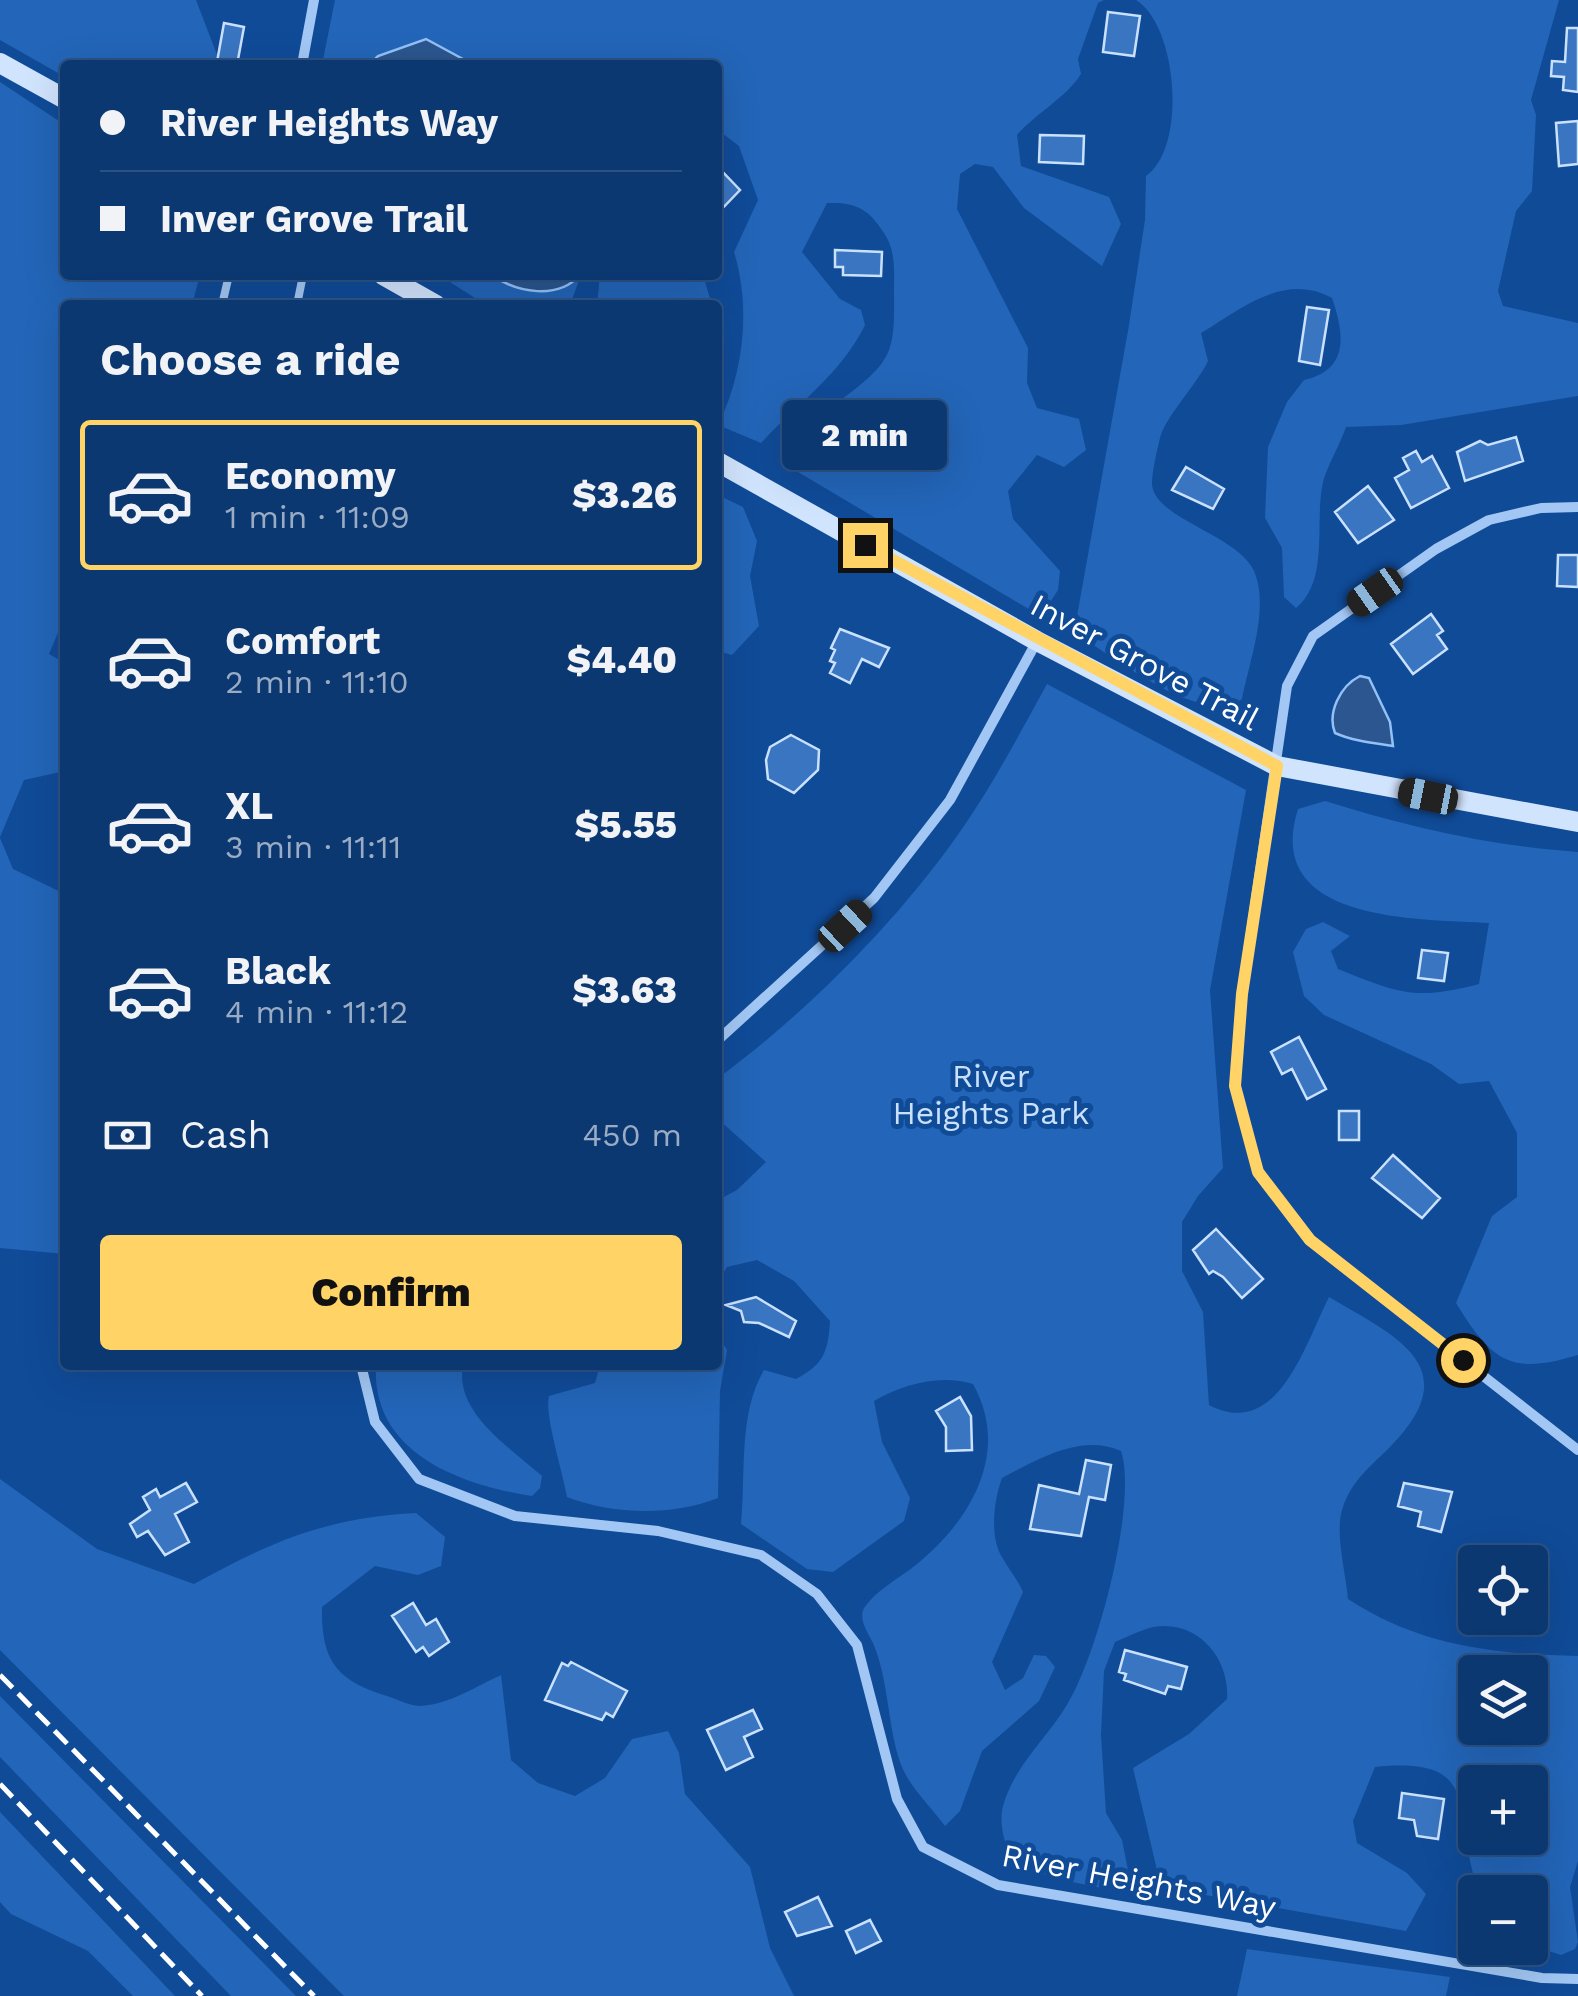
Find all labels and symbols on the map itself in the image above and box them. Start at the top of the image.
callout: 2 min [782,400,948,470]
route end [843,523,888,568]
car [1342,563,1408,621]
street label: Inver Grove Trail [1024,586,1266,738]
car [1396,776,1460,816]
car [813,895,877,957]
park label: River Heights Park [893,1057,1089,1132]
route start [1441,1338,1486,1383]
street label: River Heights Way [999,1836,1280,1926]

